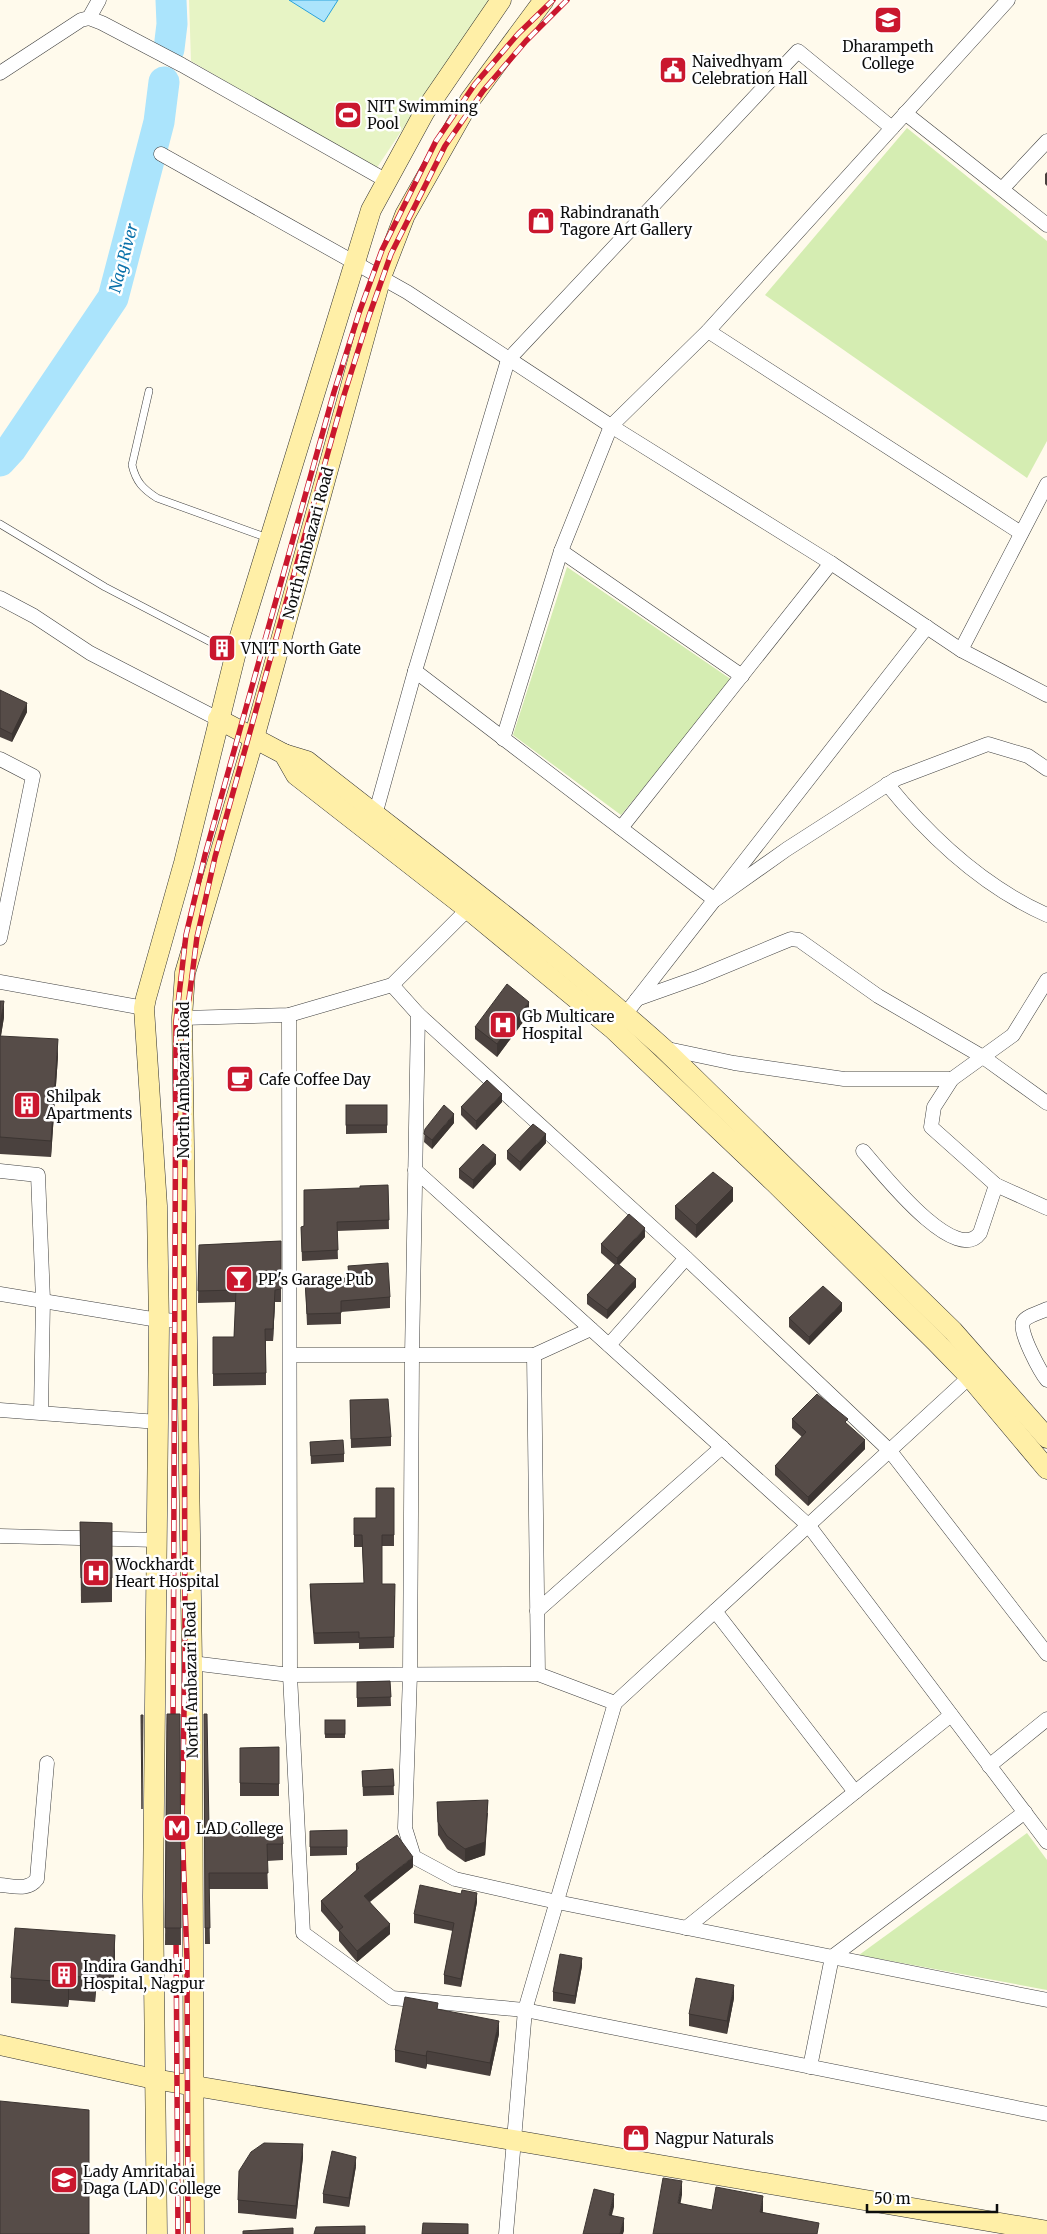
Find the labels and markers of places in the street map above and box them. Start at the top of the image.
school or university icon: Dharampeth College [873,5,903,35]
place label: Dharampeth College [842,37,934,73]
place label: Naivedhyam Celebration Hall [692,52,808,88]
public building icon: Naivedhyam Celebration Hall [658,55,688,85]
place label: NIT Swimming Pool [367,97,478,133]
sports icon: NIT Swimming Pool [333,100,363,130]
place label: Rabindranath Tagore Art Gallery [560,203,692,239]
shop icon: Rabindranath Tagore Art Gallery [526,206,556,236]
building icon: VNIT North Gate [207,633,237,663]
place label: VNIT North Gate [240,639,361,658]
place label: Gb Multicare Hospital [522,1007,615,1043]
hospital icon: Gb Multicare Hospital [488,1010,518,1040]
cafe icon: Cafe Coffee Day [225,1064,255,1094]
place label: Cafe Coffee Day [259,1070,371,1089]
place label: Shilpak Apartments [45,1087,132,1123]
building icon: Shilpak Apartments [12,1090,42,1120]
bar icon: PP's Garage Pub [224,1264,254,1294]
place label: PP's Garage Pub [258,1270,373,1289]
place label: Wockhardt Heart Hospital [114,1555,220,1591]
hospital icon: Wockhardt Heart Hospital [81,1558,111,1588]
metro station icon: LAD College [162,1813,192,1843]
place label: LAD College [196,1819,283,1838]
place label: Indira Gandhi Hospital, Nagpur [83,1957,205,1993]
building icon: Indira Gandhi Hospital, Nagpur [49,1960,79,1990]
shop icon: Nagpur Naturals [621,2123,651,2153]
place label: Nagpur Naturals [655,2129,774,2148]
place label: Lady Amritabai Daga (LAD) College [83,2162,221,2198]
school or university icon: Lady Amritabai Daga (LAD) College [49,2165,79,2195]

